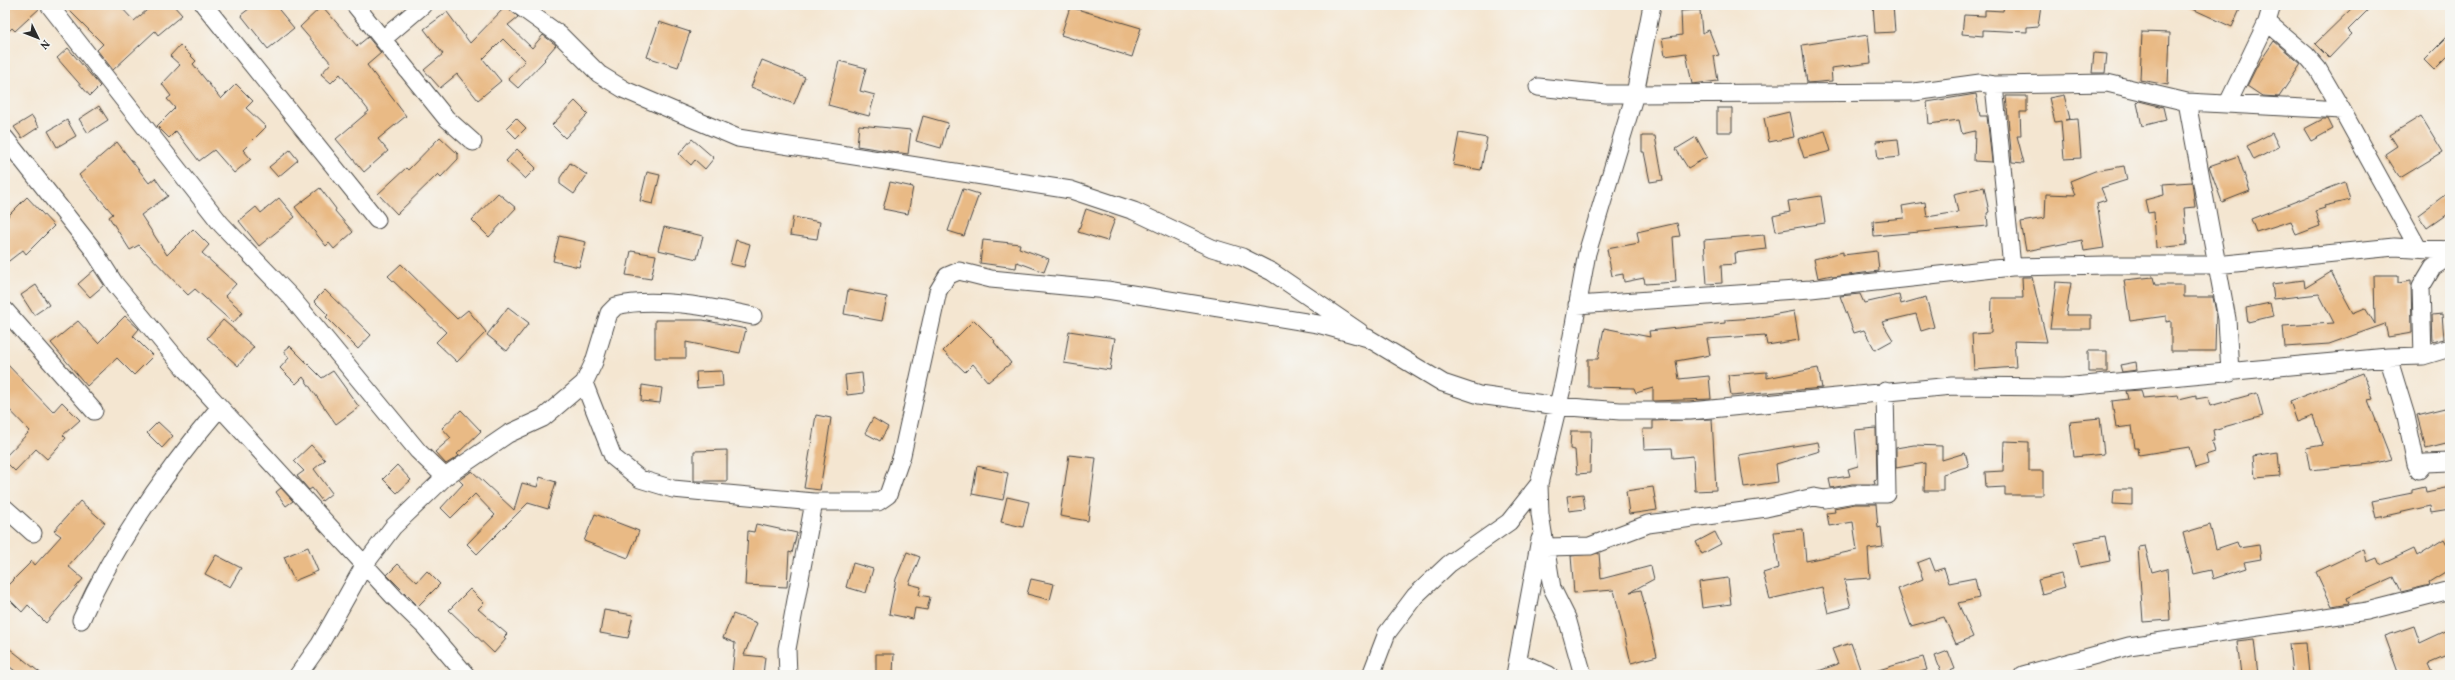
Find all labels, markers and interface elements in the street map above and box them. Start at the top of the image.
north arrow [18,18,58,58]
text: N [36,36,52,52]

